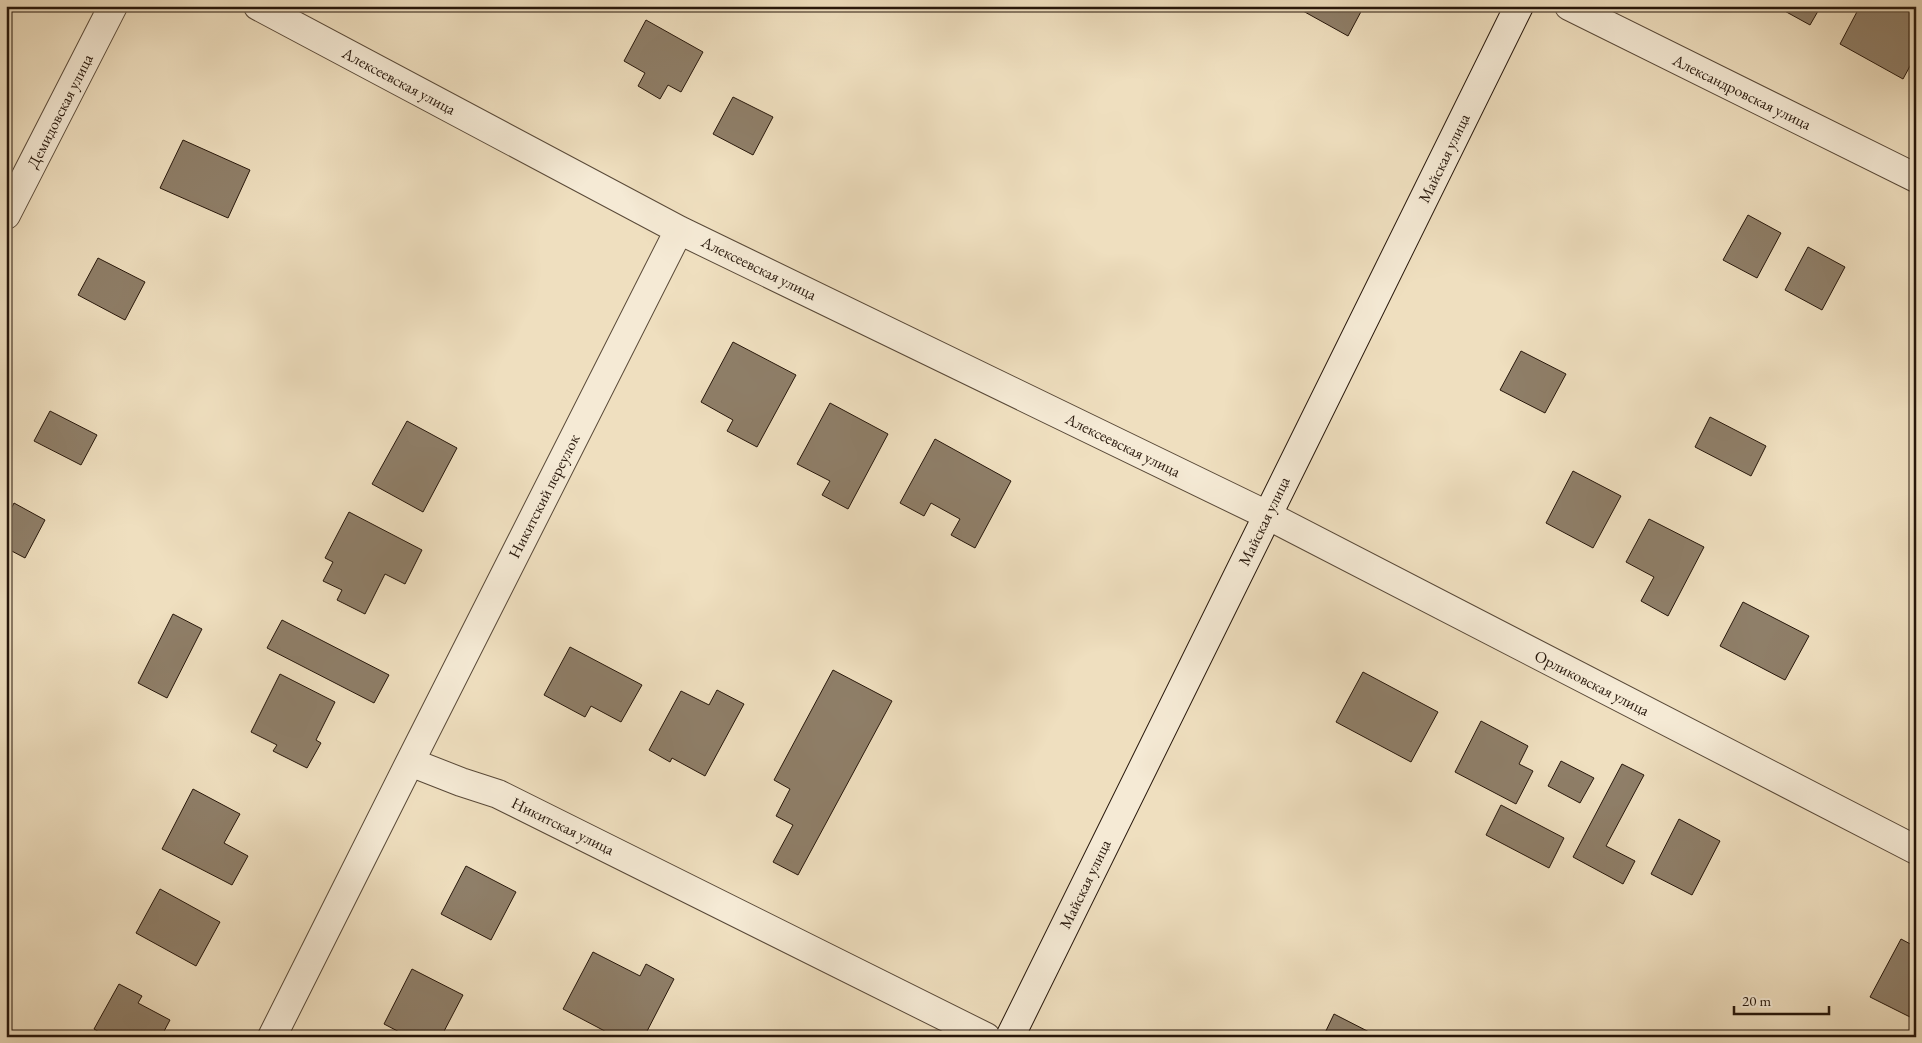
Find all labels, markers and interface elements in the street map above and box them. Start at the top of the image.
street label: Алексеевская улица [338,42,460,120]
street label: Александровская улица [1668,49,1815,135]
street label: Демидовская улица [22,50,98,172]
street label: Майская улица [1413,109,1475,206]
street label: Алексеевская улица [697,231,821,305]
street label: Алексеевская улица [1061,408,1185,482]
street label: Никитский переулок [504,430,585,562]
street label: Майская улица [1233,472,1295,569]
street label: Орликовская улица [1531,645,1653,721]
street label: Никитская улица [508,792,618,860]
street label: Майская улица [1054,835,1116,932]
scale bar [1734,983,1830,1015]
text: 20 m [1742,991,1771,1010]

